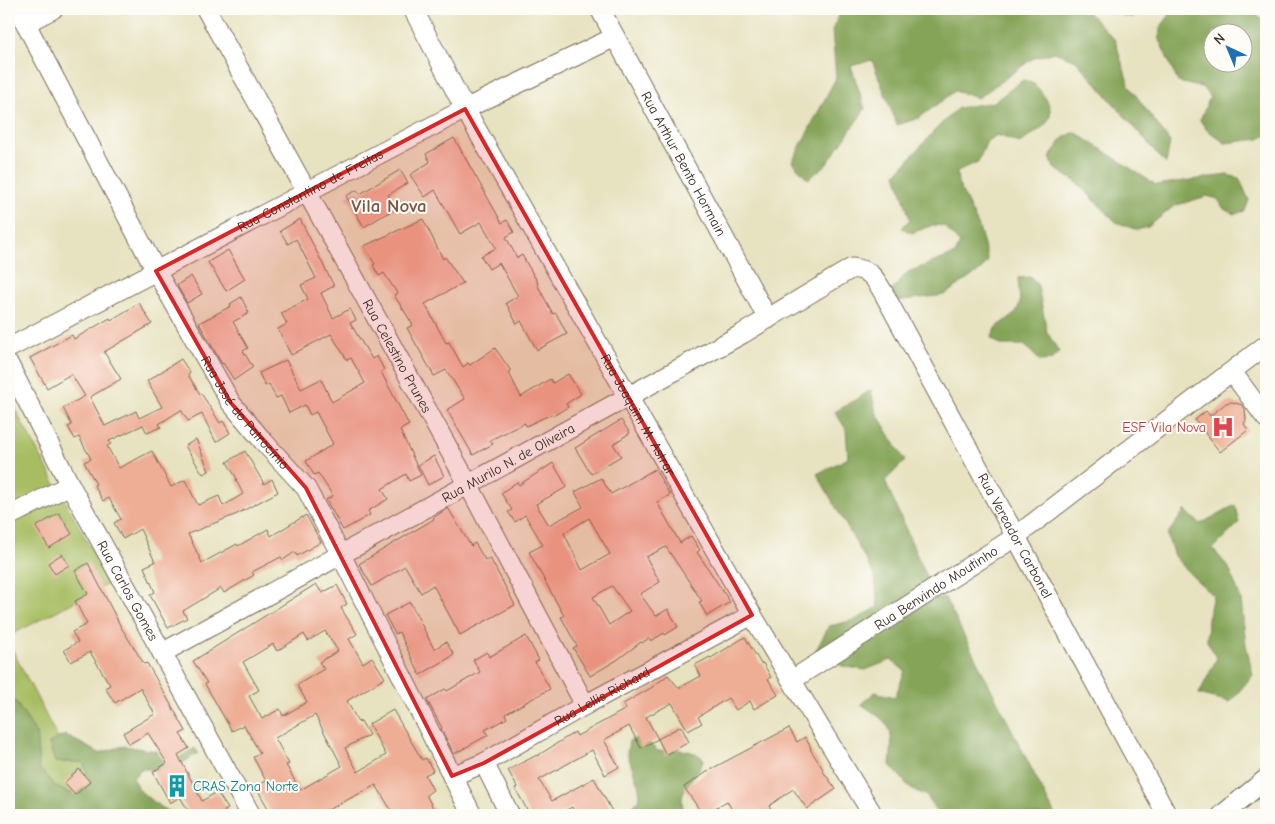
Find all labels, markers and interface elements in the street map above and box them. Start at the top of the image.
north arrow [1202,22,1252,72]
text: N [1210,30,1229,48]
street label: Rua Arthur Bento Hormain [638,88,730,239]
street label: Rua Constantino de Freitas [234,145,386,235]
district label: Vila Nova [351,195,427,217]
street label: Rua Celestino Prunes [359,296,436,416]
street label: Rua Joaquim M. Astrar [597,351,680,479]
street label: Rua José do Patrocínio [198,353,293,473]
hospital icon: ESF Vila Nova [1210,414,1236,440]
street label: Rua Murilo N. de Oliveira [439,419,577,506]
place label: ESF Vila Nova [1122,419,1206,436]
street label: Rua Vereador Carbonel [974,470,1056,601]
street label: Rua Carlos Gomes [94,538,162,644]
street label: Rua Benvindo Moutinho [871,542,1001,634]
street label: Rua Lellis Richard [551,663,653,729]
building icon: CRAS Zona Norte [164,773,190,799]
place label: CRAS Zona Norte [193,778,298,795]

